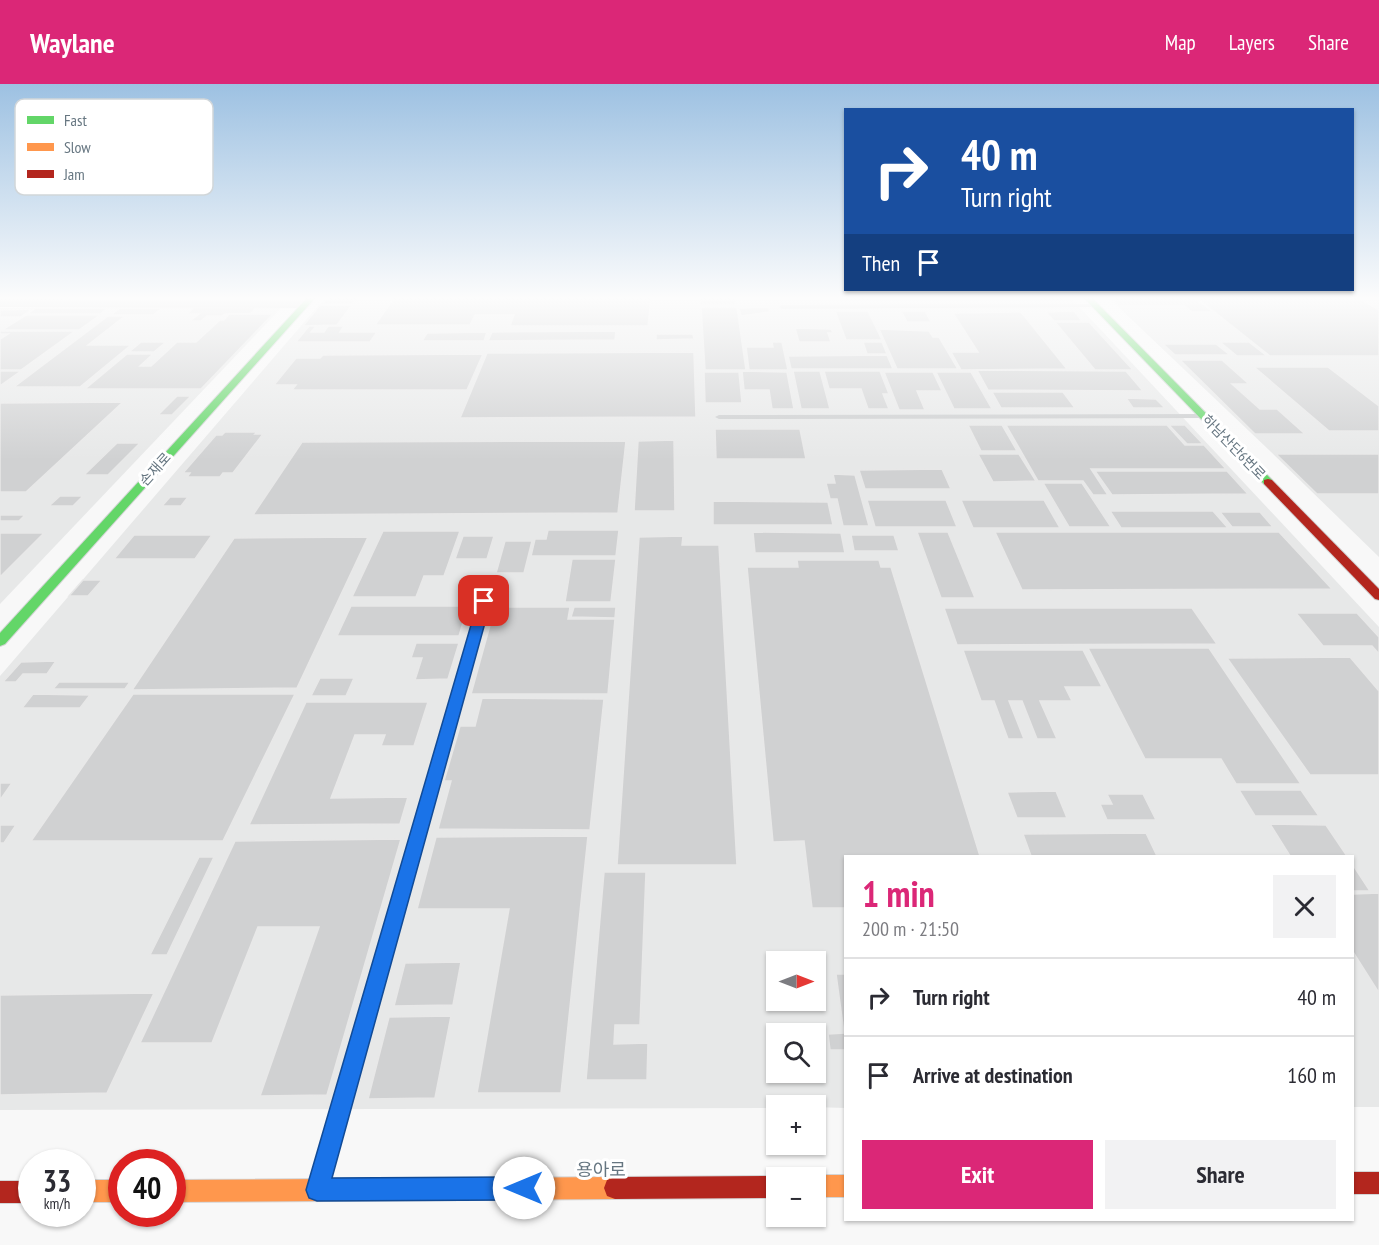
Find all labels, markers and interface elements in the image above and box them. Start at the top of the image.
text: Waylane [30,24,115,61]
text: Map [1165,29,1196,56]
text: Layers [1229,29,1275,56]
text: Share [1308,29,1349,56]
legend [15,99,213,195]
text: Fast [64,110,87,130]
text: 40 m [961,127,1038,182]
icon: right [862,132,940,210]
text: Slow [64,137,91,157]
text: Jam [63,164,85,184]
text: Turn right [961,180,1052,214]
icon: arrive [912,246,945,279]
text: Then [862,249,900,277]
street label: 하남산단6번로 [1198,411,1270,483]
street label: 손재로 [135,449,175,489]
pin [458,575,509,626]
icon: arrive [467,584,500,617]
text: 1 min [862,870,935,917]
button: close [1273,875,1336,938]
text: 200 m · 21:50 [862,916,959,942]
north arrow [766,951,826,1011]
map controls [766,951,826,1227]
icon: right [862,981,895,1014]
text: Turn right [913,983,990,1011]
text: 40 m [1297,983,1336,1011]
button: search [766,1023,826,1083]
icon: arrive [862,1059,895,1092]
text: Arrive at destination [913,1061,1073,1089]
text: 160 m [1287,1061,1336,1089]
button: + [766,1095,826,1155]
button: Exit [862,1140,1093,1209]
button: Share [1105,1140,1336,1209]
speed limit sign: 40 [108,1149,186,1227]
position arrow [492,1156,556,1220]
street label: 용아로 [576,1158,626,1181]
text: 33 [43,1161,71,1200]
button: − [766,1167,826,1227]
text: km/h [44,1194,70,1213]

